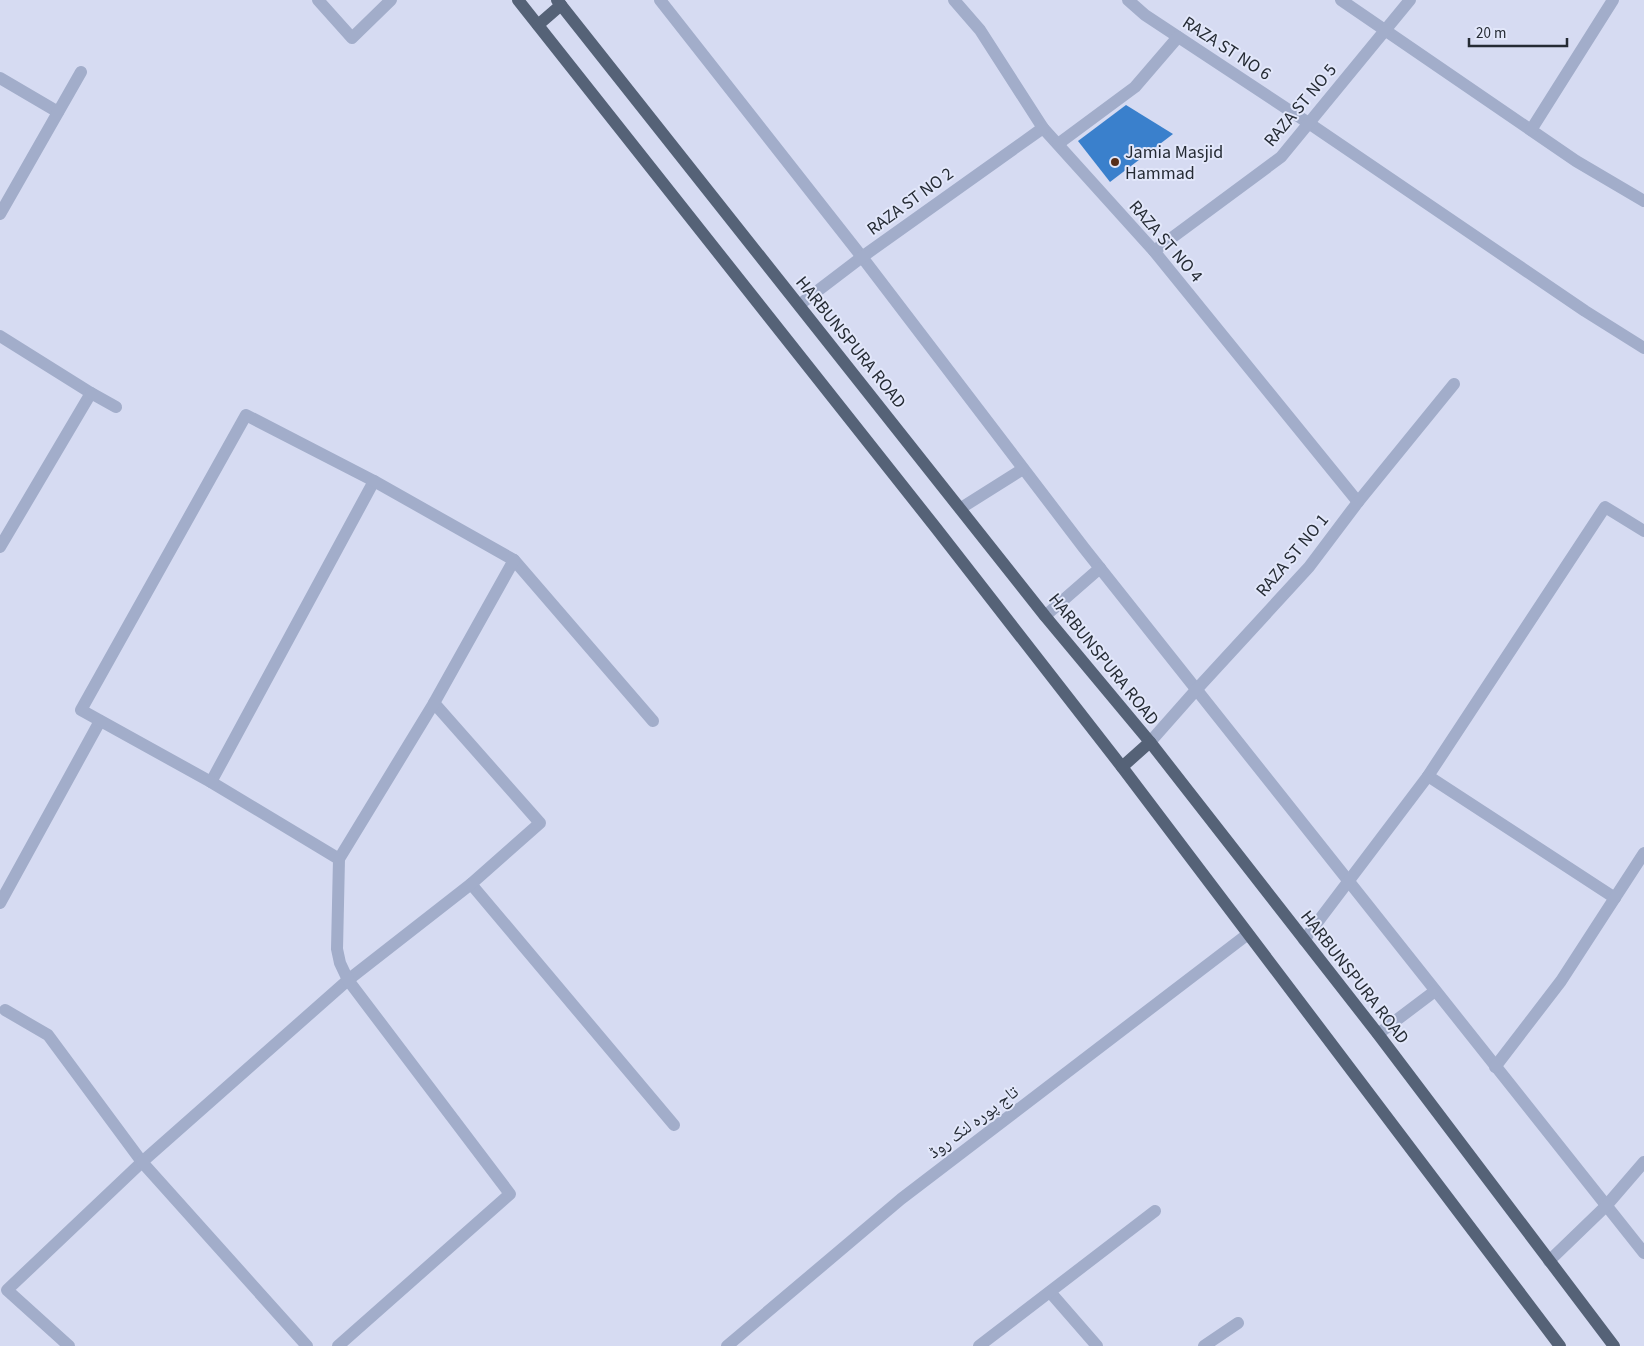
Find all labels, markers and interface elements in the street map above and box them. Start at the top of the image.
street label: RAZA ST NO 6 [1177,10,1276,87]
scale bar [1469,15,1566,47]
text: 20 m [1476,23,1506,44]
street label: RAZA ST NO 5 [1258,58,1343,152]
place label: Jamia Masjid Hammad [1125,140,1223,186]
marker: Jamia Masjid Hammad [1109,156,1121,168]
street label: RAZA ST NO 2 [862,161,959,241]
street label: RAZA ST NO 4 [1123,195,1208,288]
street label: HARBUNSPURA ROAD [789,271,912,414]
street label: RAZA ST NO 1 [1250,508,1335,602]
street label: HARBUNSPURA ROAD [1042,588,1165,731]
street label: HARBUNSPURA ROAD [1294,905,1415,1049]
street label: تاج پورہ لنک روڈ [923,1080,1024,1165]

